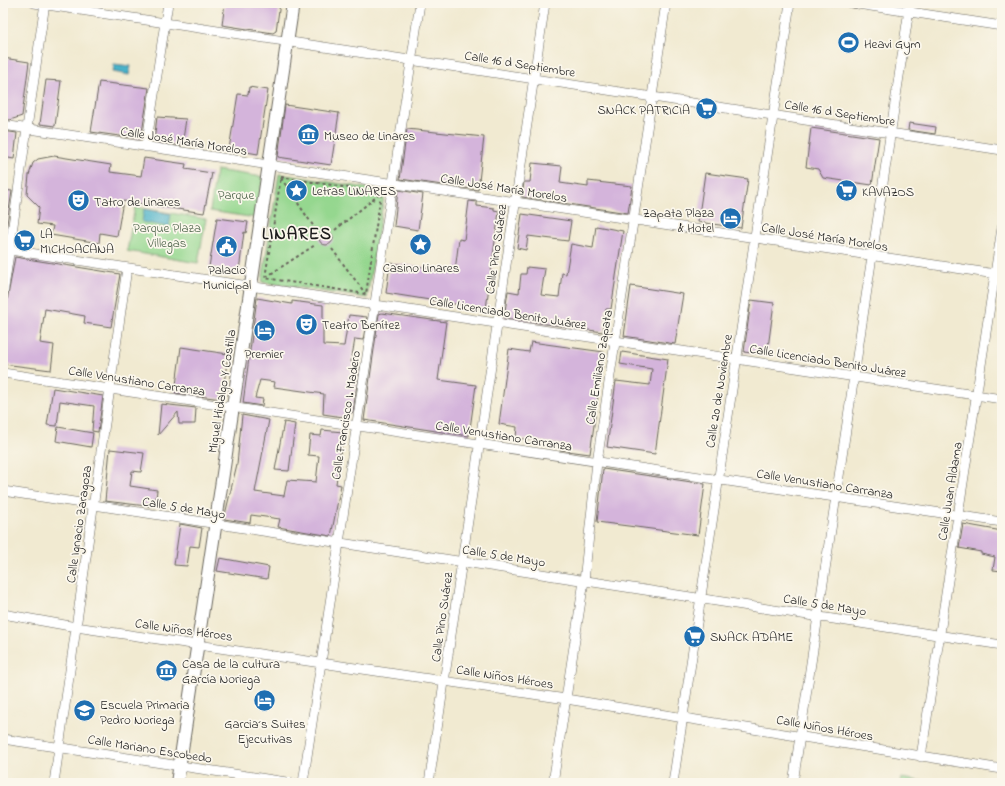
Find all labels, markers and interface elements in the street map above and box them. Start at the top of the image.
sports icon: Heavi Gym [835,30,861,56]
place label: Heavi Gym [864,35,920,55]
street label: Calle 16 d Septiembre [463,46,577,83]
street label: Calle 16 d Septiembre [783,95,897,132]
supermarket icon: SNACK PATRICIA [693,96,719,122]
place label: SNACK PATRICIA [598,101,690,120]
street label: Calle José María Morelos [119,122,249,161]
museum icon: Museo de Linares [295,122,321,148]
place label: Museo de Linares [324,127,416,146]
street label: Calle José María Morelos [439,169,569,208]
place icon: Letras LINARES [284,177,310,203]
supermarket icon: KAVAZOS [833,178,859,204]
place label: Letras LINARES [312,182,396,201]
place label: KAVAZOS [862,183,914,202]
park label: Parque [218,186,254,205]
theatre icon: Tatro de Linares [65,188,91,214]
place label: Tatro de Linares [94,193,181,212]
street label: Calle Pino Suárez [481,202,512,295]
place label: Zapata Plaza & Hotel [642,204,714,238]
hotel icon: Zapata Plaza & Hotel [717,206,743,232]
street label: Calle José María Morelos [760,218,890,257]
park label: Parque Plaza Villegas [133,219,201,254]
district label: LINARES [262,222,332,247]
place label: LA MICHOACANA [40,225,114,259]
supermarket icon: LA MICHOACANA [11,227,37,253]
place icon: Casino Linares [408,232,434,258]
public building icon: Palacio Municipal [214,234,240,260]
place label: Casino Linares [383,259,460,278]
place label: Palacio Municipal [203,261,251,295]
street label: Calle Licenciado Benito Juárez [428,292,588,335]
street label: Calle Emiliano Zapata [581,309,618,426]
theatre icon: Teatro Benítez [294,311,320,337]
place label: Teatro Benítez [322,316,400,335]
hotel icon: Premier [251,318,277,344]
street label: Miguel Hidalgo Y Costilla [203,328,243,455]
street label: Calle 20 de Noviembre [701,333,738,449]
street label: Calle Licenciado Benito Juárez [748,340,908,383]
place label: Premier [245,345,284,364]
street label: Calle Francisco I. Madero [327,349,366,481]
street label: Calle Venustiano Carranza [67,361,207,402]
street label: Calle Venustiano Carranza [434,416,574,457]
street label: Calle Juan Aldama [933,441,968,542]
street label: Calle Ignacio Zaragoza [62,464,98,584]
street label: Calle Venustiano Carranza [755,464,895,505]
street label: Calle 5 de Mayo [141,493,227,525]
street label: Calle 5 de Mayo [461,541,547,573]
street label: Calle Pino Suárez [427,570,458,663]
street label: Calle 5 de Mayo [782,590,868,622]
street label: Calle Niños Héroes [134,614,234,647]
supermarket icon: SNACK ADAME [681,623,707,649]
place label: SNACK ADAME [710,628,793,647]
place label: Casa de la cultura García Noriega [182,655,280,690]
museum icon: Casa de la cultura García Noriega [154,657,180,683]
street label: Calle Niños Héroes [455,660,555,695]
hotel icon: Garcia´s Suites Ejecutivas [252,688,278,714]
place label: Escuela Primaria Pedro Noriega [100,696,190,731]
school or university icon: Escuela Primaria Pedro Noriega [72,698,98,724]
street label: Calle Niños Héroes [775,711,875,746]
place label: Garcia´s Suites Ejecutivas [224,715,306,749]
street label: Calle Mariano Escobedo [86,730,214,769]

